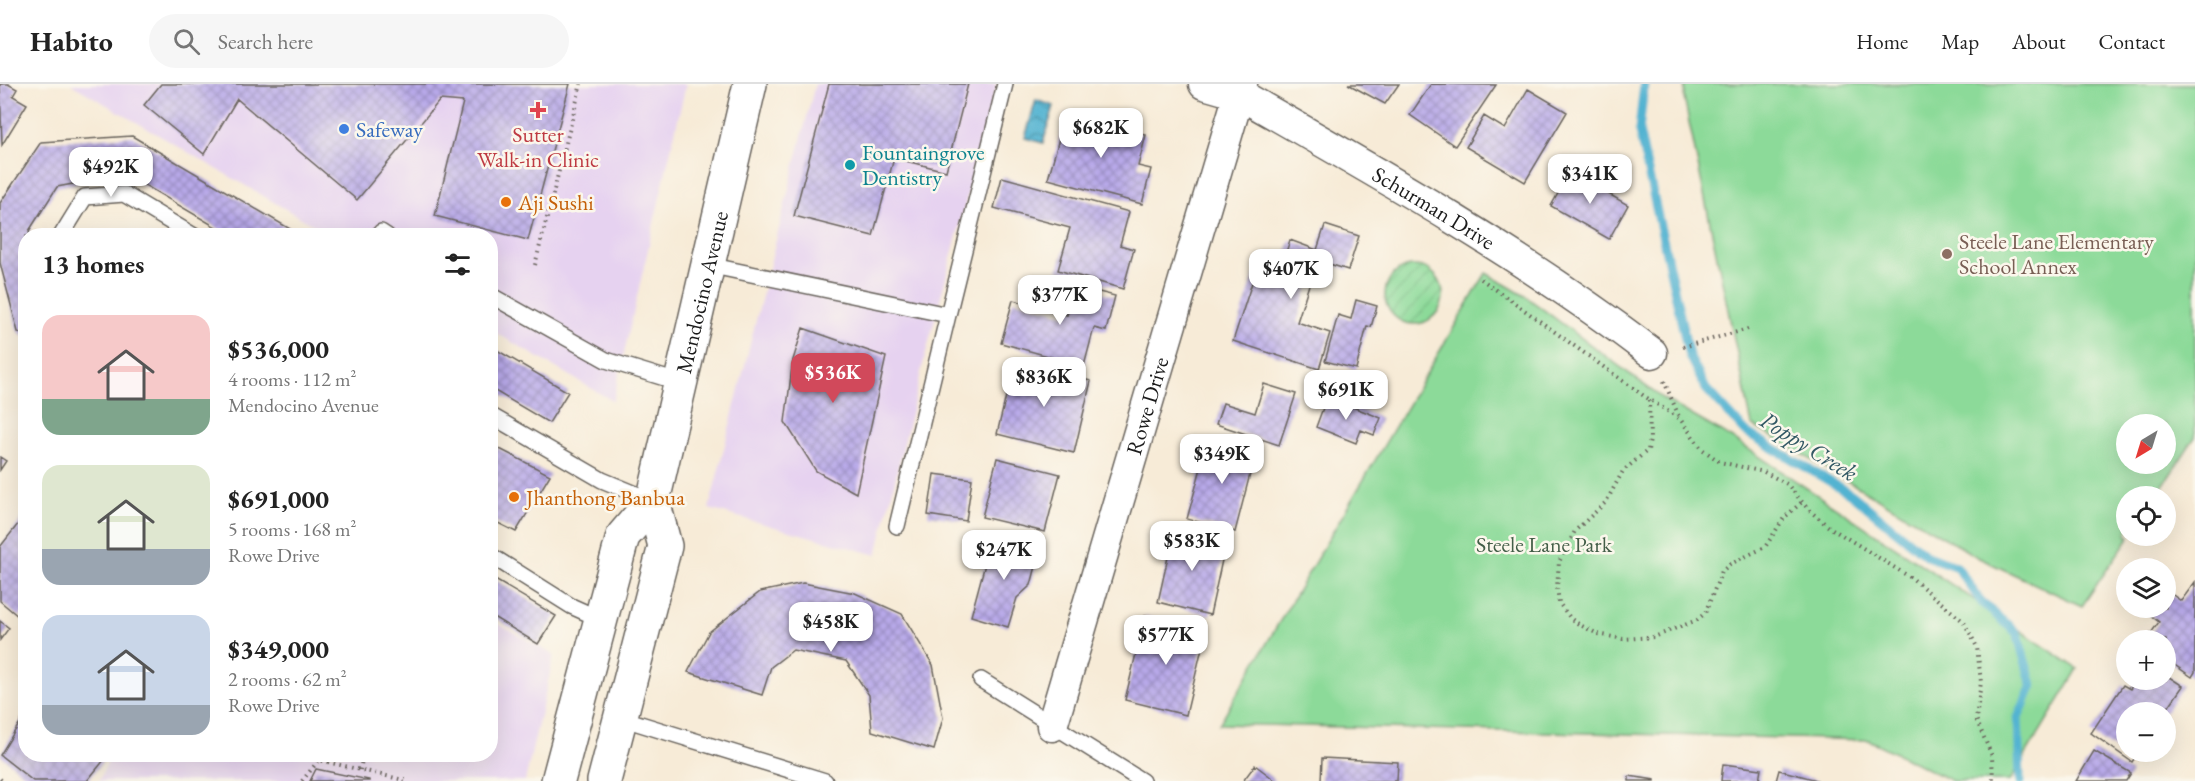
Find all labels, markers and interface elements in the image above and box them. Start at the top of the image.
search box [149,14,569,68]
text: Habito [30,23,113,59]
icon: search [170,25,203,58]
text: Search here [218,27,313,56]
text: Home [1856,28,1908,55]
text: Map [1941,28,1979,55]
text: About [2012,28,2065,55]
text: Contact [2098,28,2165,55]
marker: Sutter Walk-in Clinic [529,101,547,119]
pin: $682K [1059,108,1143,159]
text: $682K [1073,114,1129,140]
place label: Safeway [356,115,423,144]
place label: Sutter Walk-in Clinic [477,120,599,174]
marker: Safeway [337,122,351,136]
place label: Fountaingrove Dentistry [862,138,985,192]
pin: $492K [69,147,153,198]
text: $492K [83,153,139,179]
pin: $341K [1548,154,1632,205]
marker: Fountaingrove Dentistry [843,158,857,172]
street label: Schurman Drive [1367,159,1501,256]
text: $341K [1562,160,1618,186]
place label: Aji Sushi [517,188,594,217]
marker: Aji Sushi [499,195,513,209]
street label: Mendocino Avenue [669,208,735,376]
place label: Steele Lane Elementary School Annex [1959,227,2154,281]
text: 13 homes [42,247,144,281]
marker: Steele Lane Elementary School Annex [1940,247,1954,261]
icon: filters [441,248,474,281]
pin: $407K [1249,249,1333,300]
text: $407K [1263,255,1319,281]
pin: $377K [1018,275,1102,326]
text: $377K [1032,281,1088,307]
text: $536,000 [228,332,329,366]
icon: home [90,339,162,411]
pin: $536K [791,353,875,404]
street label: Rowe Drive [1119,353,1175,458]
pin: $836K [1002,357,1086,408]
text: $536K [805,359,861,385]
text: $836K [1016,363,1072,389]
text: 4 rooms · 112 m² [228,366,356,392]
pin: $691K [1304,370,1388,421]
text: $691K [1318,376,1374,402]
text: Mendocino Avenue [228,392,379,418]
water label: Poppy Creek [1754,404,1864,488]
north arrow [2116,414,2176,474]
map controls [2116,414,2176,762]
pin: $349K [1180,434,1264,485]
text: $349K [1194,440,1250,466]
text: $691,000 [228,482,329,516]
place label: Jhanthong Banbua [524,483,685,512]
button: locate [2116,486,2176,546]
icon: home [90,489,162,561]
marker: Jhanthong Banbua [507,490,521,504]
text: 5 rooms · 168 m² [228,516,356,542]
pin: $583K [1150,521,1234,572]
text: $583K [1164,527,1220,553]
pin: $247K [962,530,1046,581]
park label: Steele Lane Park [1476,530,1613,559]
text: $247K [976,536,1032,562]
text: Rowe Drive [228,542,320,568]
button: layers [2116,558,2176,618]
pin: $458K [789,602,873,653]
text: $458K [803,608,859,634]
pin: $577K [1124,615,1208,666]
text: $577K [1138,621,1194,647]
button: + [2116,630,2176,690]
text: $349,000 [228,632,329,666]
icon: home [90,639,162,711]
text: 2 rooms · 62 m² [228,666,347,692]
text: Rowe Drive [228,692,320,718]
button: − [2116,702,2176,762]

